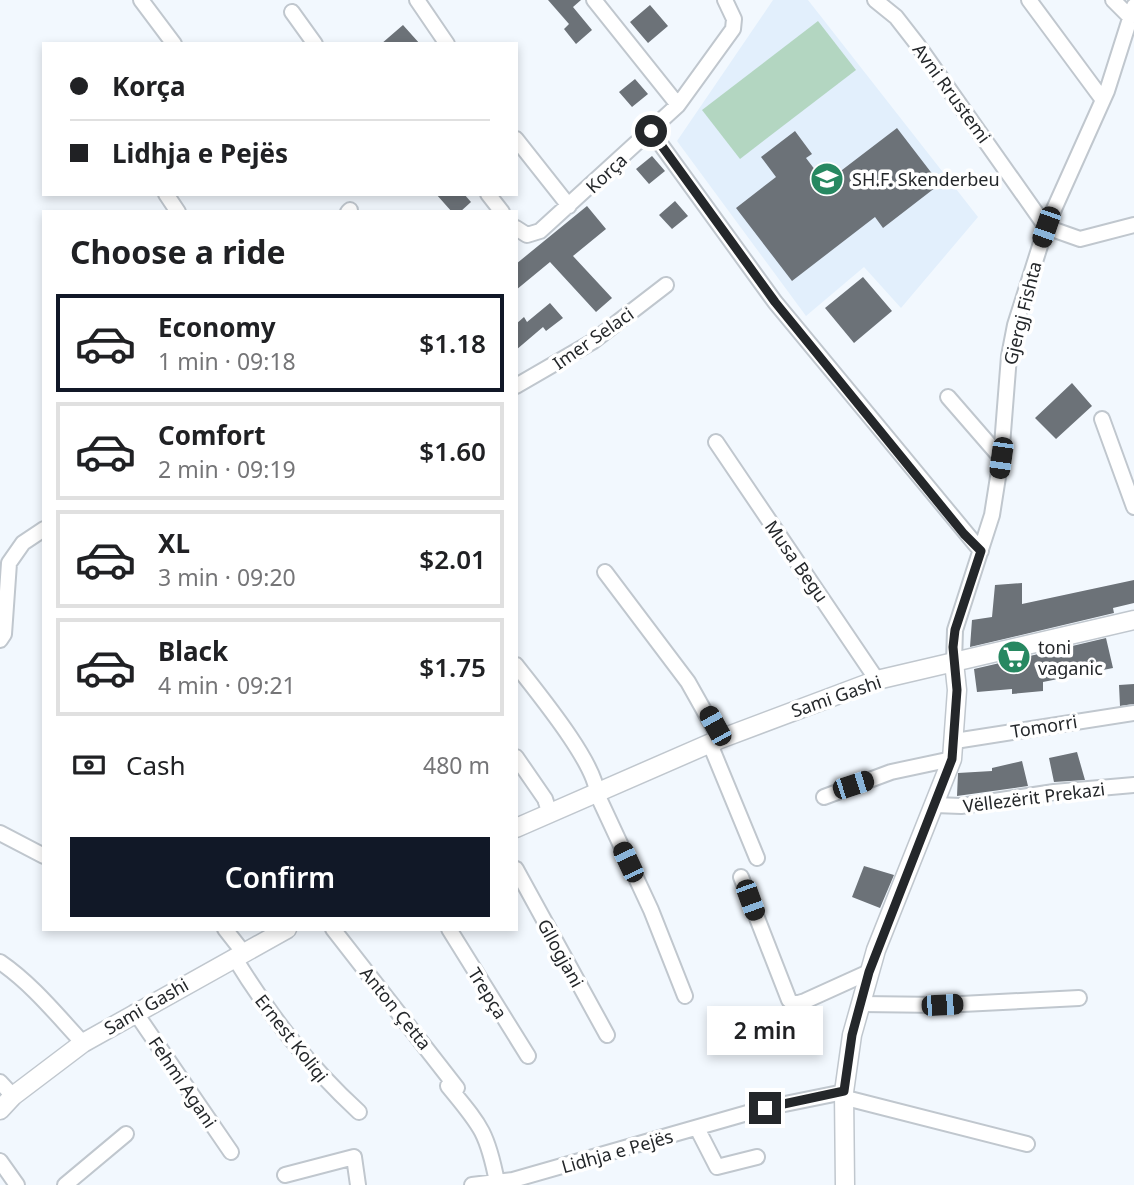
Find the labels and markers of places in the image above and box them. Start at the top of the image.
school or university icon: SH.F. Skenderbeu [808,160,846,198]
place label: SH.F. Skenderbeu [852,167,1000,191]
place label: toni vaganic [1038,635,1103,680]
supermarket icon: toni vaganic [995,638,1033,676]

